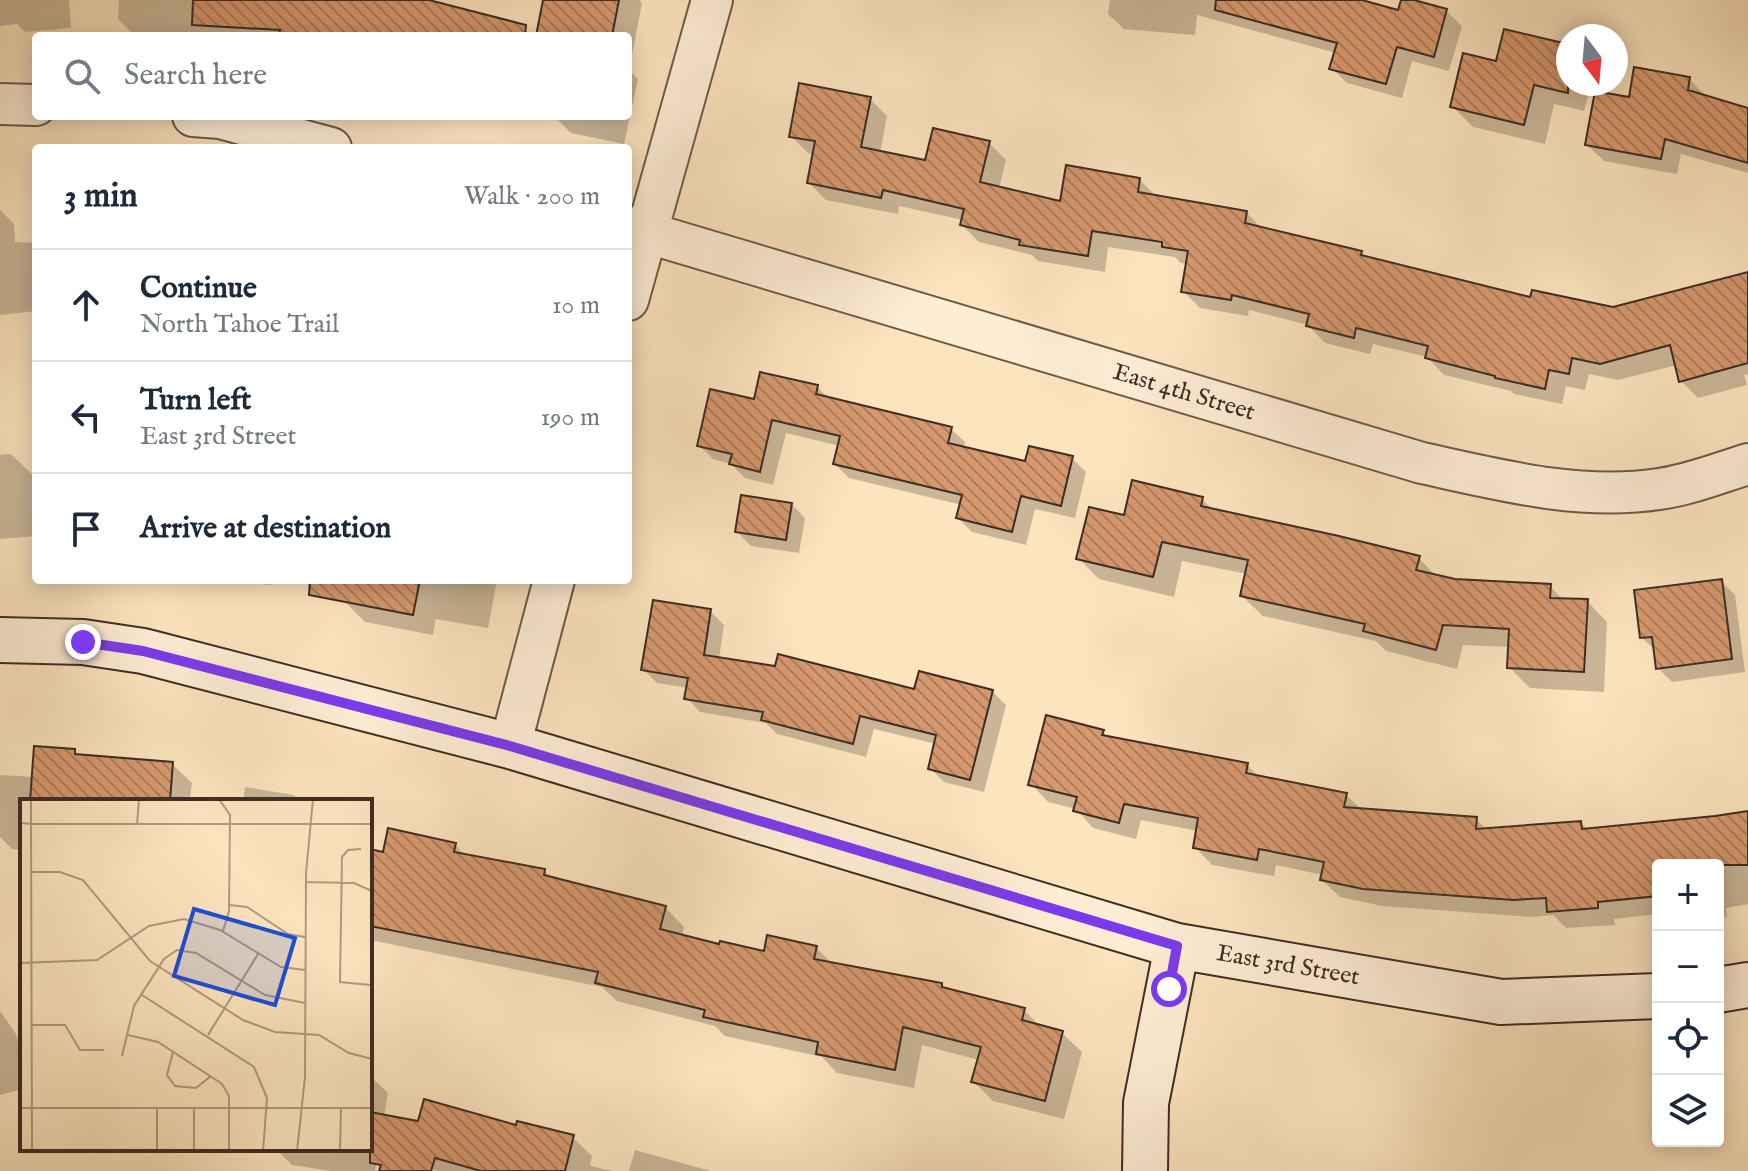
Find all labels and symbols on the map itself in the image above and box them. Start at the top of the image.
north arrow [1556,24,1628,96]
street label: East 4th Street [1109,356,1259,428]
route end [65,624,101,660]
inset map [20,799,372,1151]
street label: East 3rd Street [1214,938,1362,993]
route start [1151,971,1187,1007]

